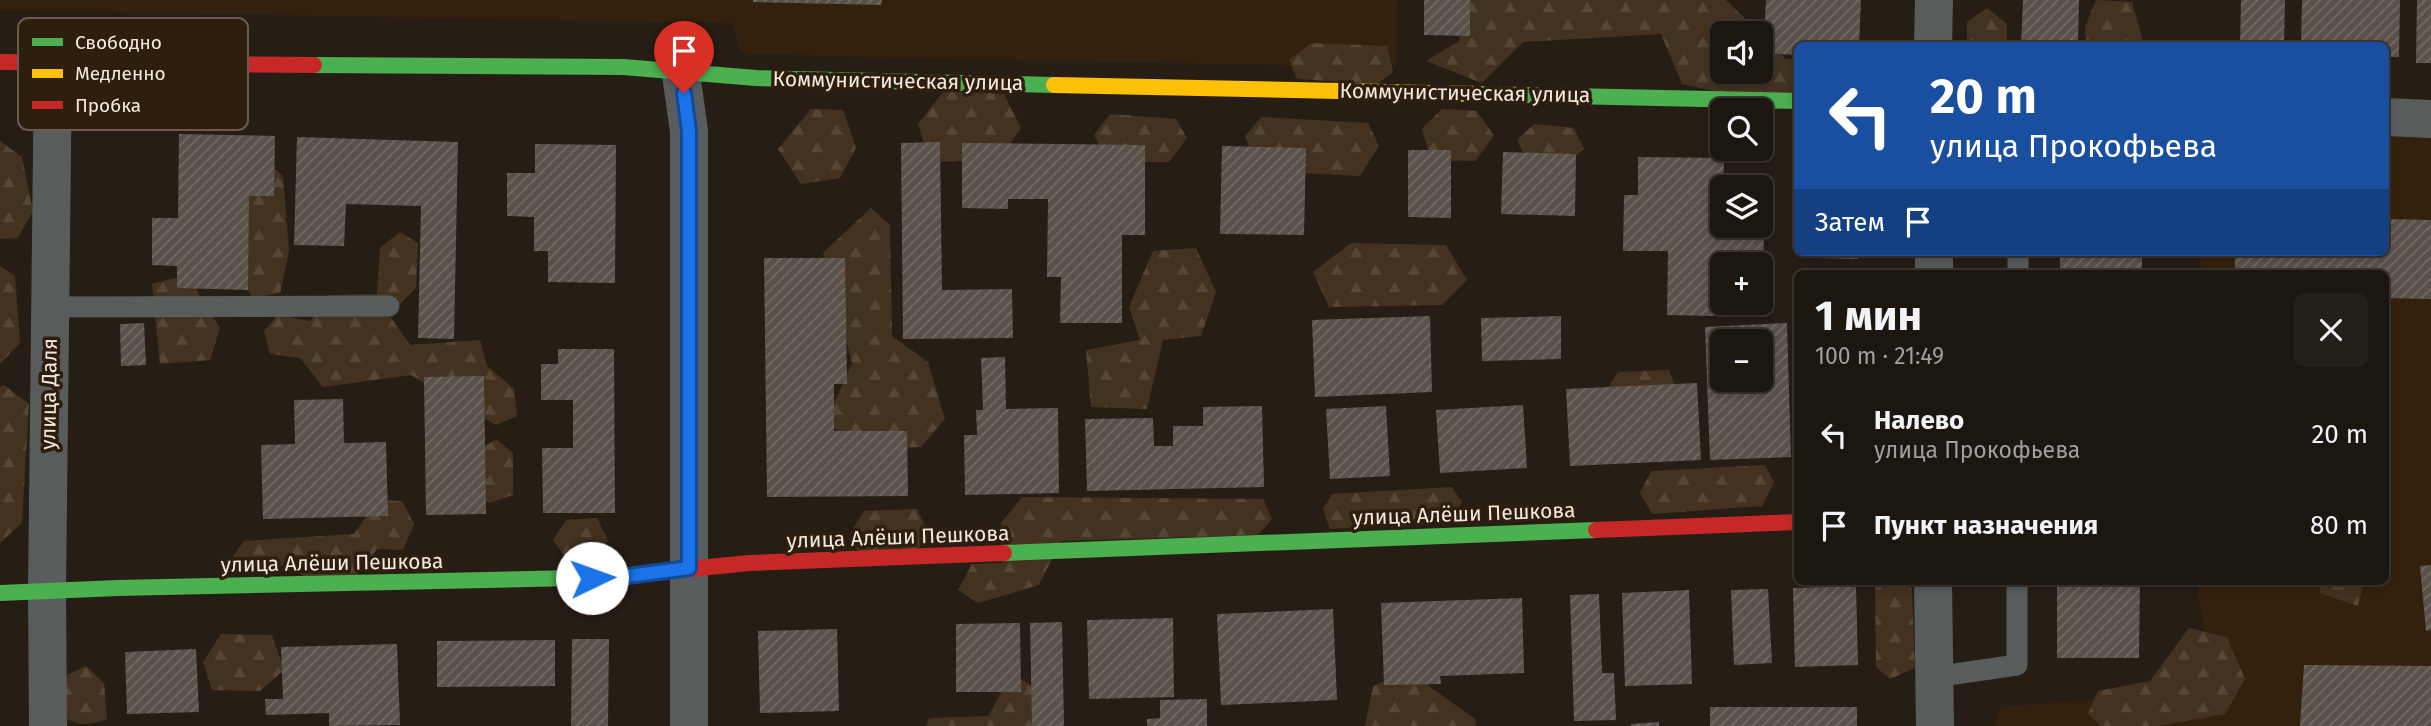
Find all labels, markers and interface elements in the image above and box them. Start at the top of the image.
legend [18,18,248,130]
pin [654,21,714,93]
map controls [1710,21,1773,392]
button: sound [1710,21,1773,84]
text: Свободно [75,31,162,54]
icon: arrive [665,32,703,70]
text: Медленно [75,62,166,85]
street label: Коммунистическая улица [772,66,1024,96]
text: 20 m [1930,67,2037,126]
icon: left [1815,70,1906,161]
street label: Коммунистическая улица [1339,78,1591,108]
text: Пробка [75,94,141,117]
button: search [1710,98,1773,161]
text: улица Прокофьева [1930,127,2217,165]
button: layers [1710,175,1773,238]
icon: arrive [1899,203,1937,241]
text: Затем [1815,207,1885,238]
button: + [1710,252,1773,315]
text: 1 мин [1815,291,1922,341]
button: close [2294,293,2368,367]
button: − [1710,329,1773,392]
street label: улица Даля [35,338,63,450]
text: 100 m · 21:49 [1815,342,1944,370]
text: Налево [1874,405,1964,436]
icon: left [1815,416,1853,454]
text: 20 m [2311,419,2368,450]
text: улица Прокофьева [1874,436,2080,464]
street label: улица Алёши Пешкова [1352,497,1576,531]
icon: arrive [1815,507,1853,545]
text: Пункт назначения [1874,510,2098,541]
text: 80 m [2310,510,2368,541]
street label: улица Алёши Пешкова [786,520,1010,554]
position arrow [555,541,629,615]
street label: улица Алёши Пешкова [220,548,444,578]

